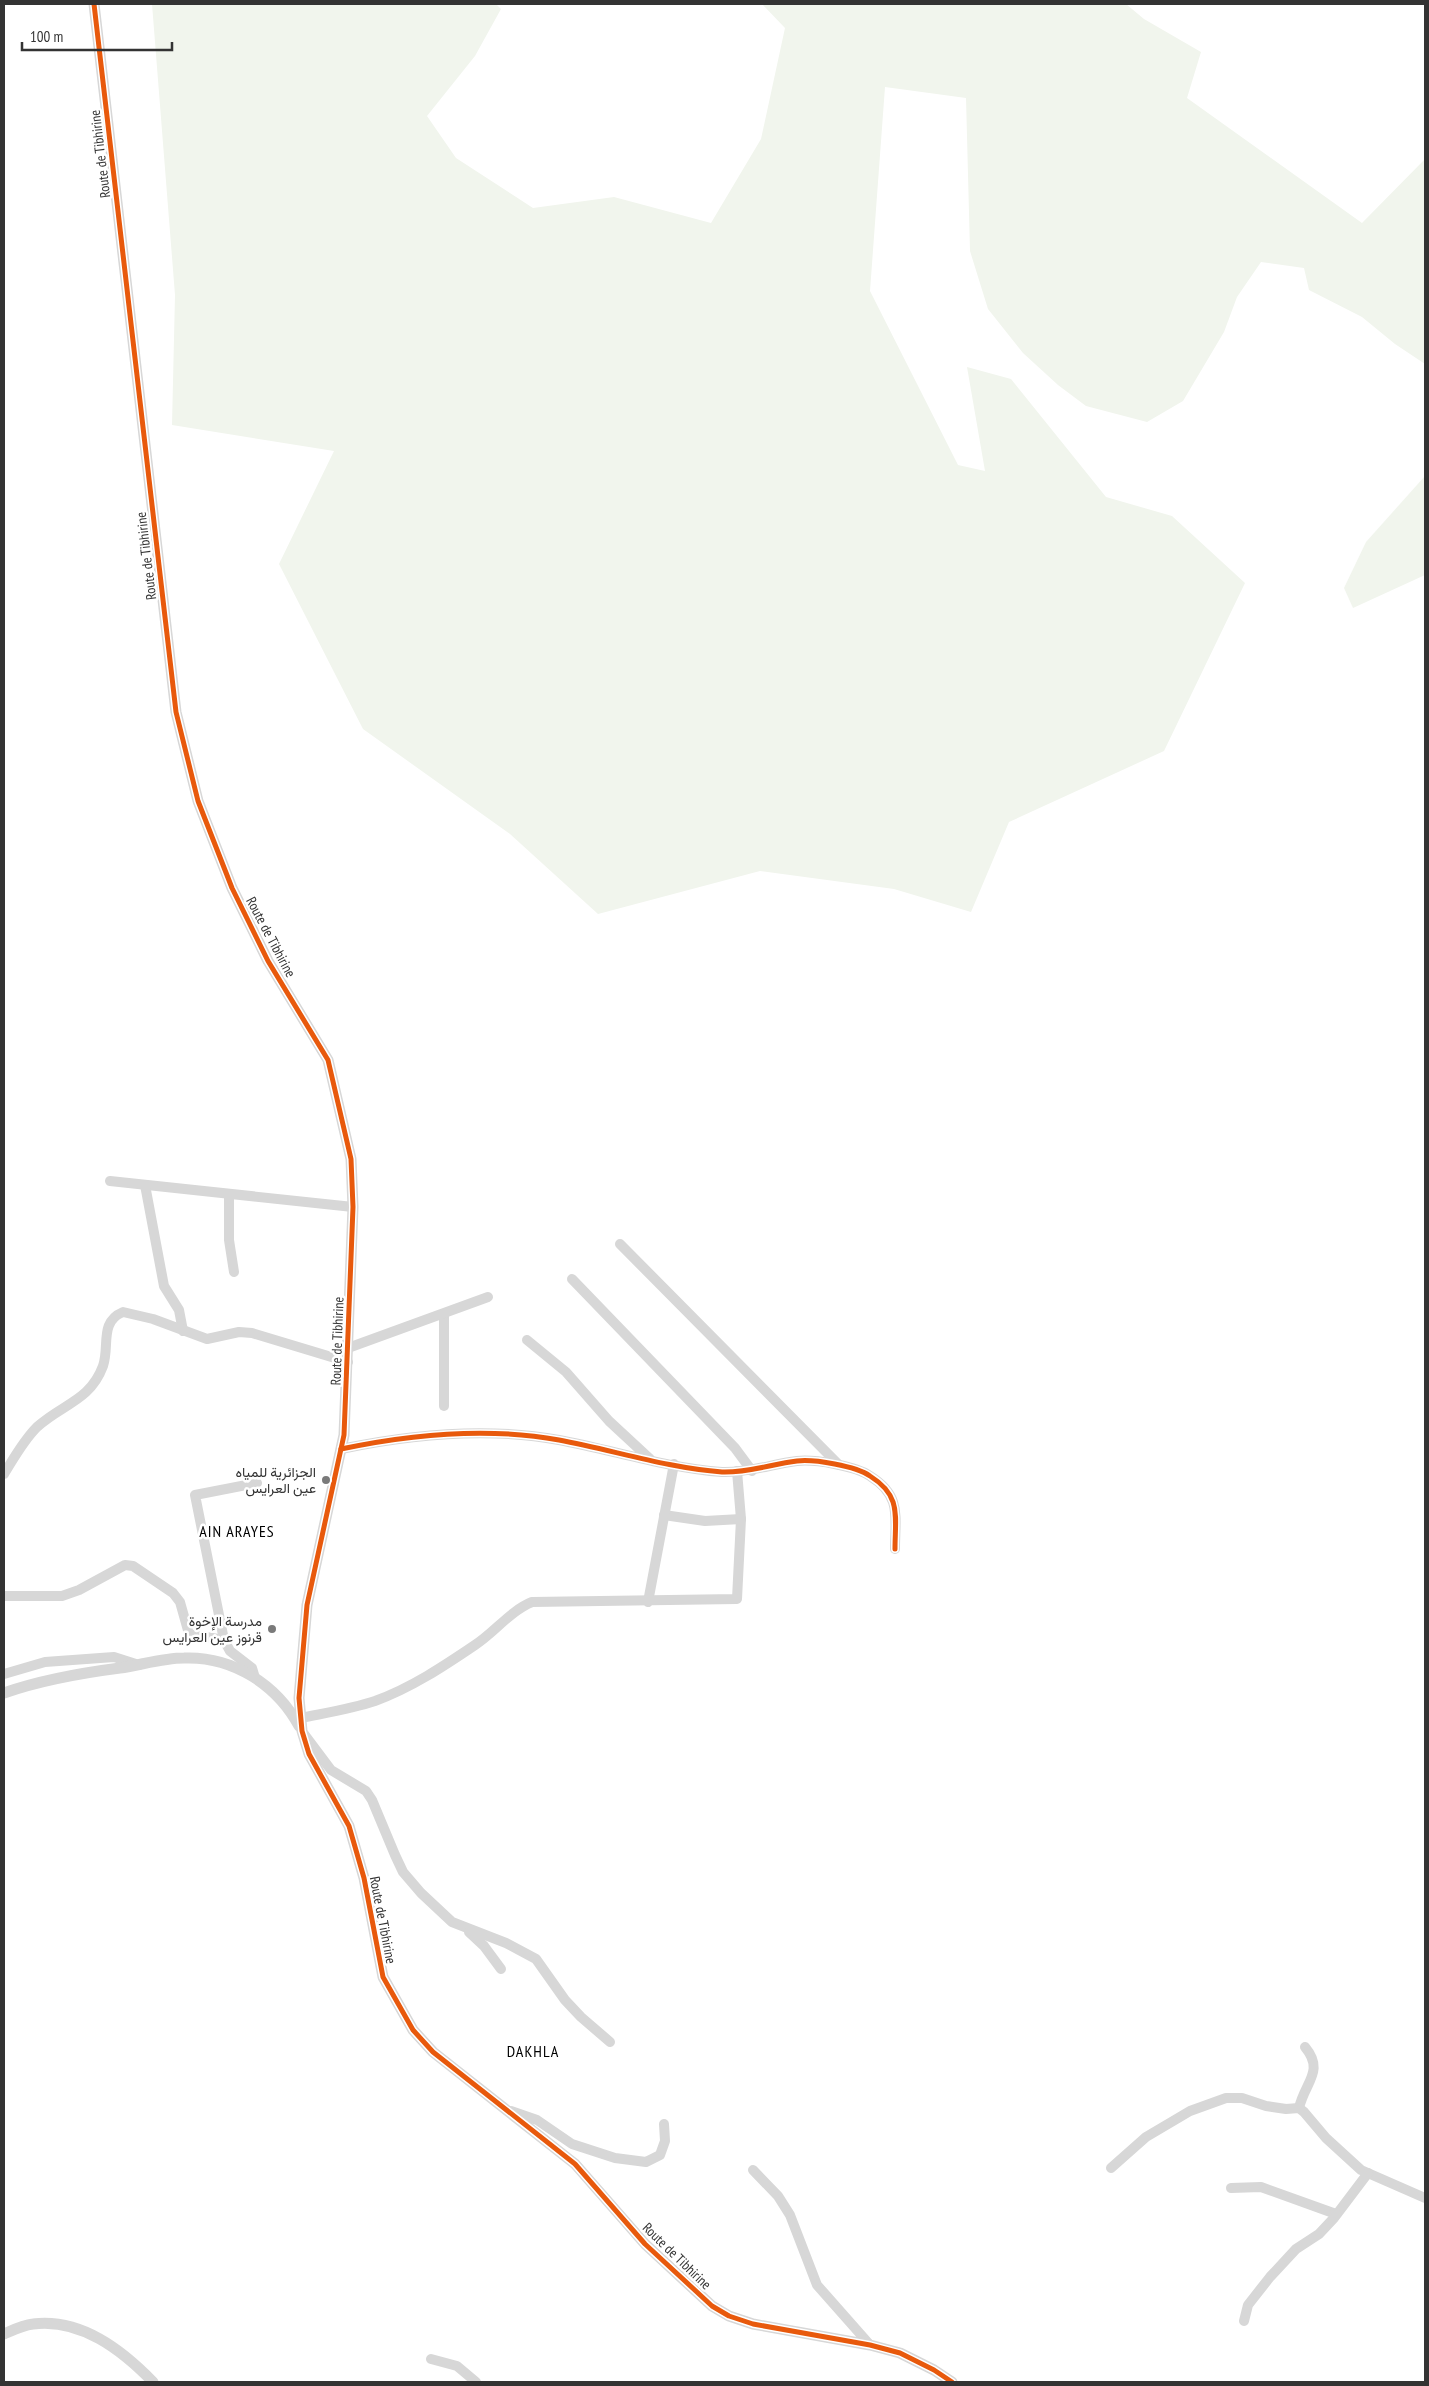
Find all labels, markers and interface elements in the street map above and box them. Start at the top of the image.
scale bar [22,20,172,52]
text: 100 m [30,27,63,46]
street label: Route de Tibhirine [86,109,114,199]
street label: Route de Tibhirine [132,511,160,601]
street label: Route de Tibhirine [242,894,300,981]
street label: Route de Tibhirine [326,1296,348,1386]
place label: الجزائرية للمياه عين العرايس [235,1463,316,1497]
marker: الجزائرية للمياه عين العرايس [320,1474,332,1486]
district label: AIN ARAYES [199,1521,275,1541]
place label: مدرسة الإخوة قرنوز عين العرايس [163,1612,262,1646]
marker: مدرسة الإخوة قرنوز عين العرايس [266,1623,278,1635]
street label: Route de Tibhirine [366,1875,400,1965]
district label: DAKHLA [507,2041,559,2061]
street label: Route de Tibhirine [639,2219,715,2293]

